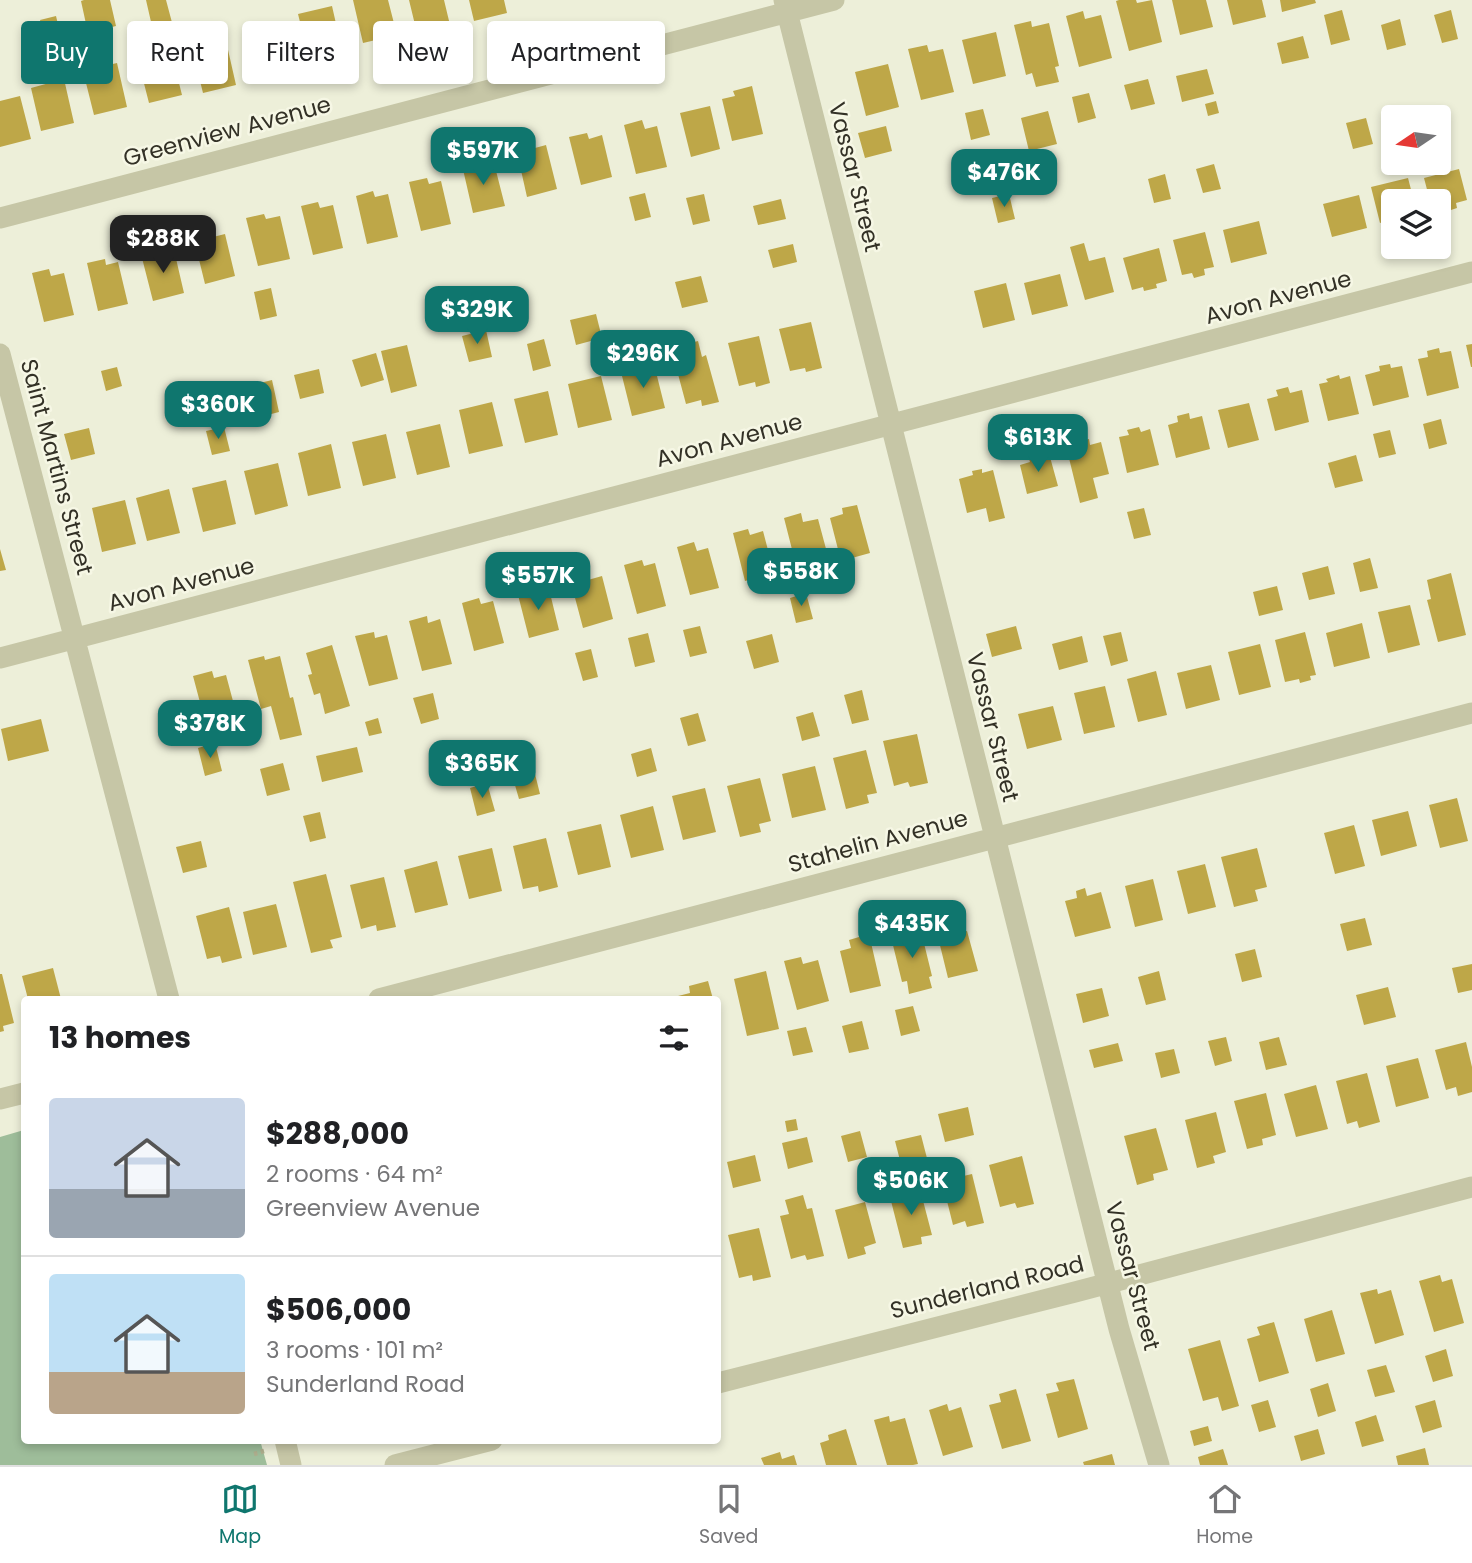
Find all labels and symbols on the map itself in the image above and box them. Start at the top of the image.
street label: Greenview Avenue [120,88,334,174]
street label: Vassar Street [821,99,889,255]
north arrow [1381,105,1451,175]
pin: $597K [434,128,532,187]
pin: $476K [955,150,1053,209]
pin: $288K [114,216,212,275]
street label: Avon Avenue [1201,262,1355,332]
pin: $329K [428,286,526,346]
pin: $296K [594,330,692,390]
street label: Saint Martins Street [13,356,101,578]
pin: $360K [169,382,267,441]
street label: Avon Avenue [652,405,806,475]
pin: $613K [989,414,1087,474]
pin: $558K [752,548,850,608]
street label: Avon Avenue [104,549,258,619]
pin: $557K [489,552,587,612]
street label: Vassar Street [959,649,1027,805]
pin: $378K [161,700,259,760]
pin: $365K [433,740,531,800]
street label: Stahelin Avenue [785,802,971,880]
pin: $435K [863,900,961,960]
pin: $506K [862,1158,960,1217]
street label: Vassar Street [1098,1198,1168,1354]
street label: Sunderland Road [887,1247,1087,1327]

